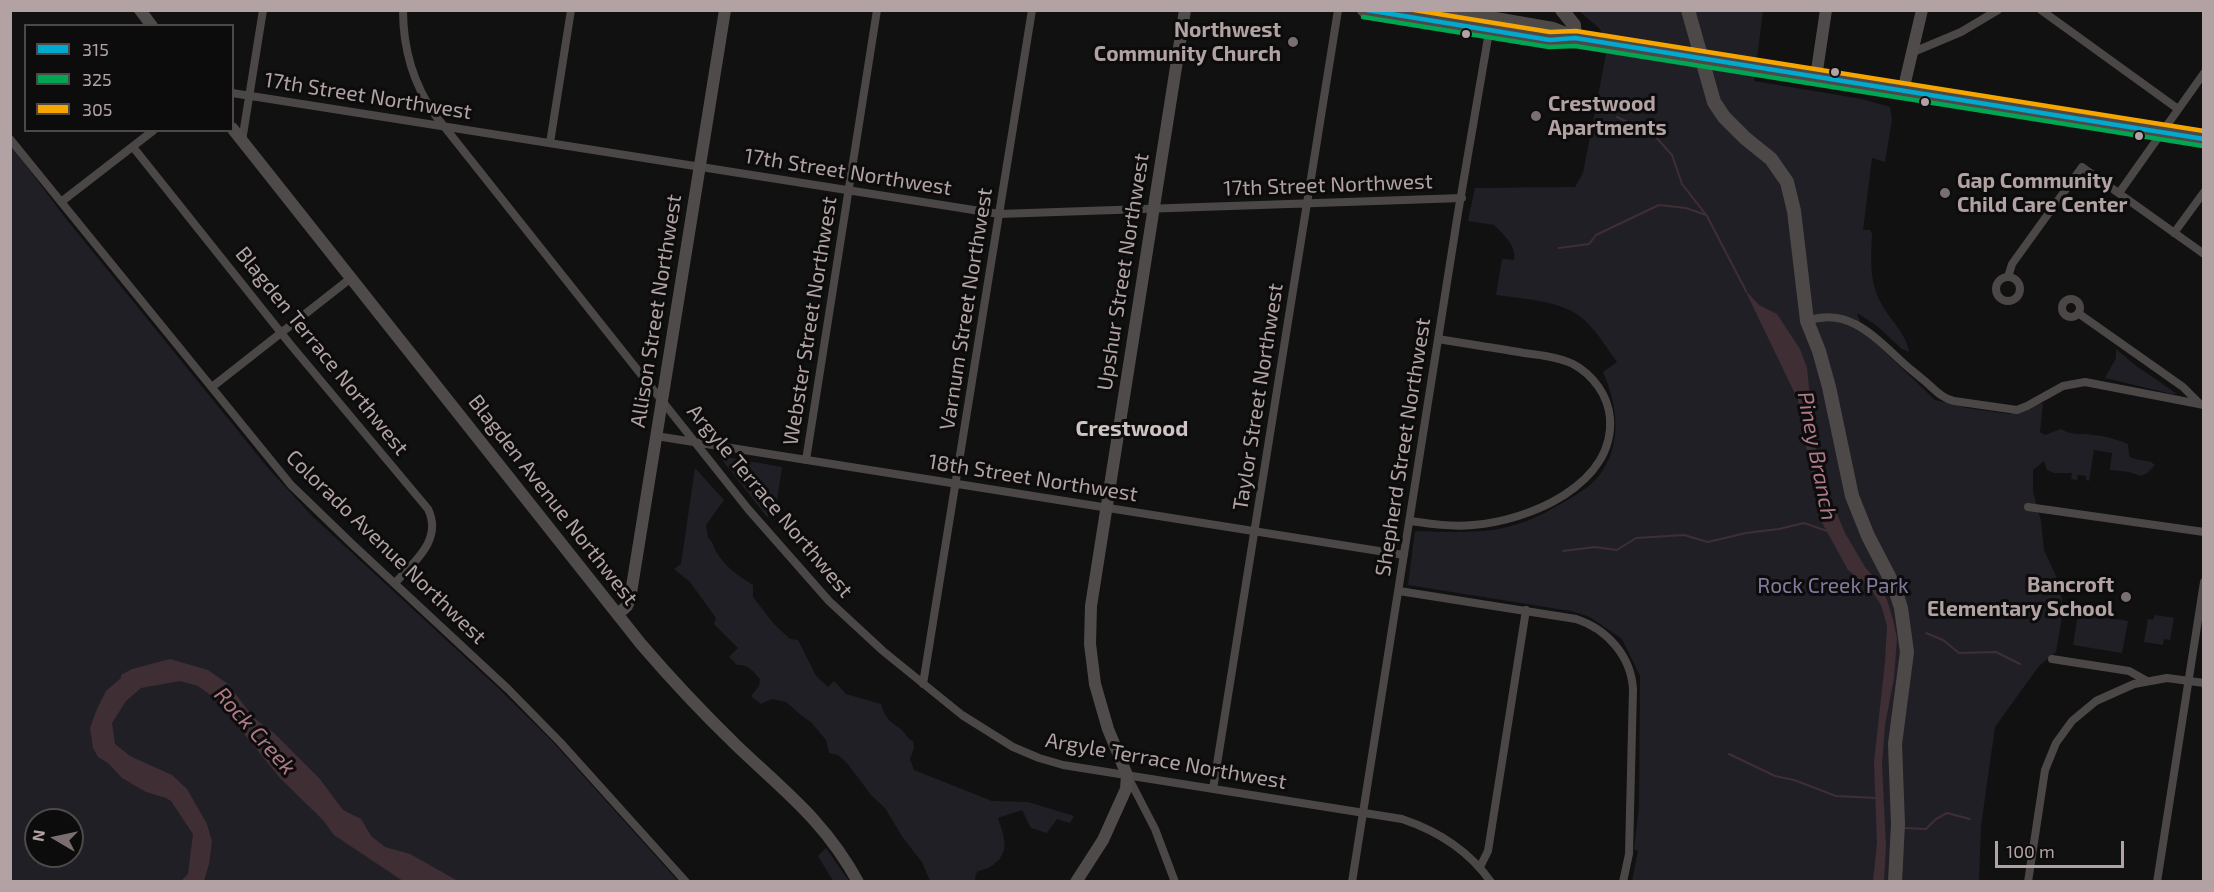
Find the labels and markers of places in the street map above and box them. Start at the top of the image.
place label: Northwest Community Church [1094,17,1281,67]
unlabelled marker [1460,28,1472,40]
marker: Northwest Community Church [1286,35,1300,49]
unlabelled marker [1829,66,1841,78]
place label: Crestwood Apartments [1548,91,1667,141]
unlabelled marker [1919,96,1931,108]
marker: Crestwood Apartments [1529,109,1543,123]
unlabelled marker [2133,130,2145,142]
place label: Gap Community Child Care Center [1957,168,2127,218]
marker: Gap Community Child Care Center [1938,186,1952,200]
place label: Bancroft Elementary School [1927,572,2114,622]
marker: Bancroft Elementary School [2119,590,2133,604]

